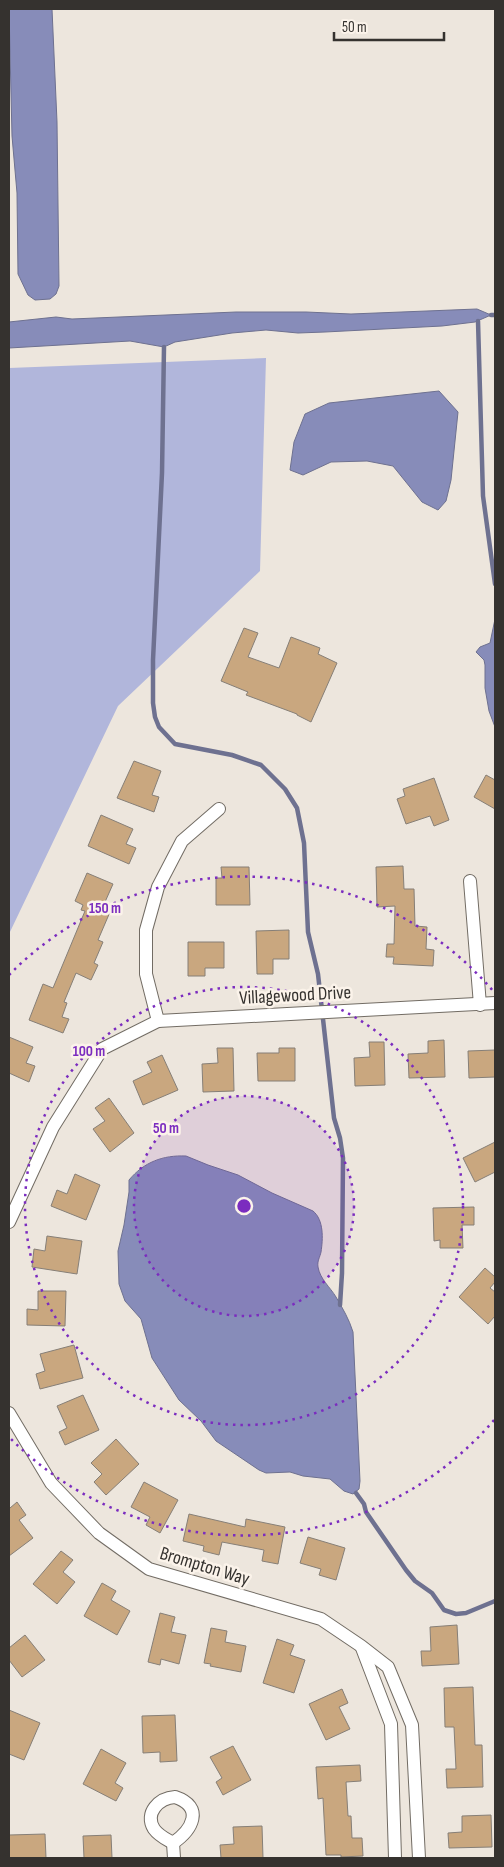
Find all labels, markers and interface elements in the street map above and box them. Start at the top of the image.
scale bar [334,10,444,42]
text: 50 m [342,18,367,37]
text: 150 m [89,899,121,918]
street label: Villagewood Drive [239,981,352,1010]
text: 100 m [73,1042,105,1061]
text: 50 m [153,1119,179,1138]
centre of rings [235,1197,253,1215]
street label: Brompton Way [157,1542,253,1591]

